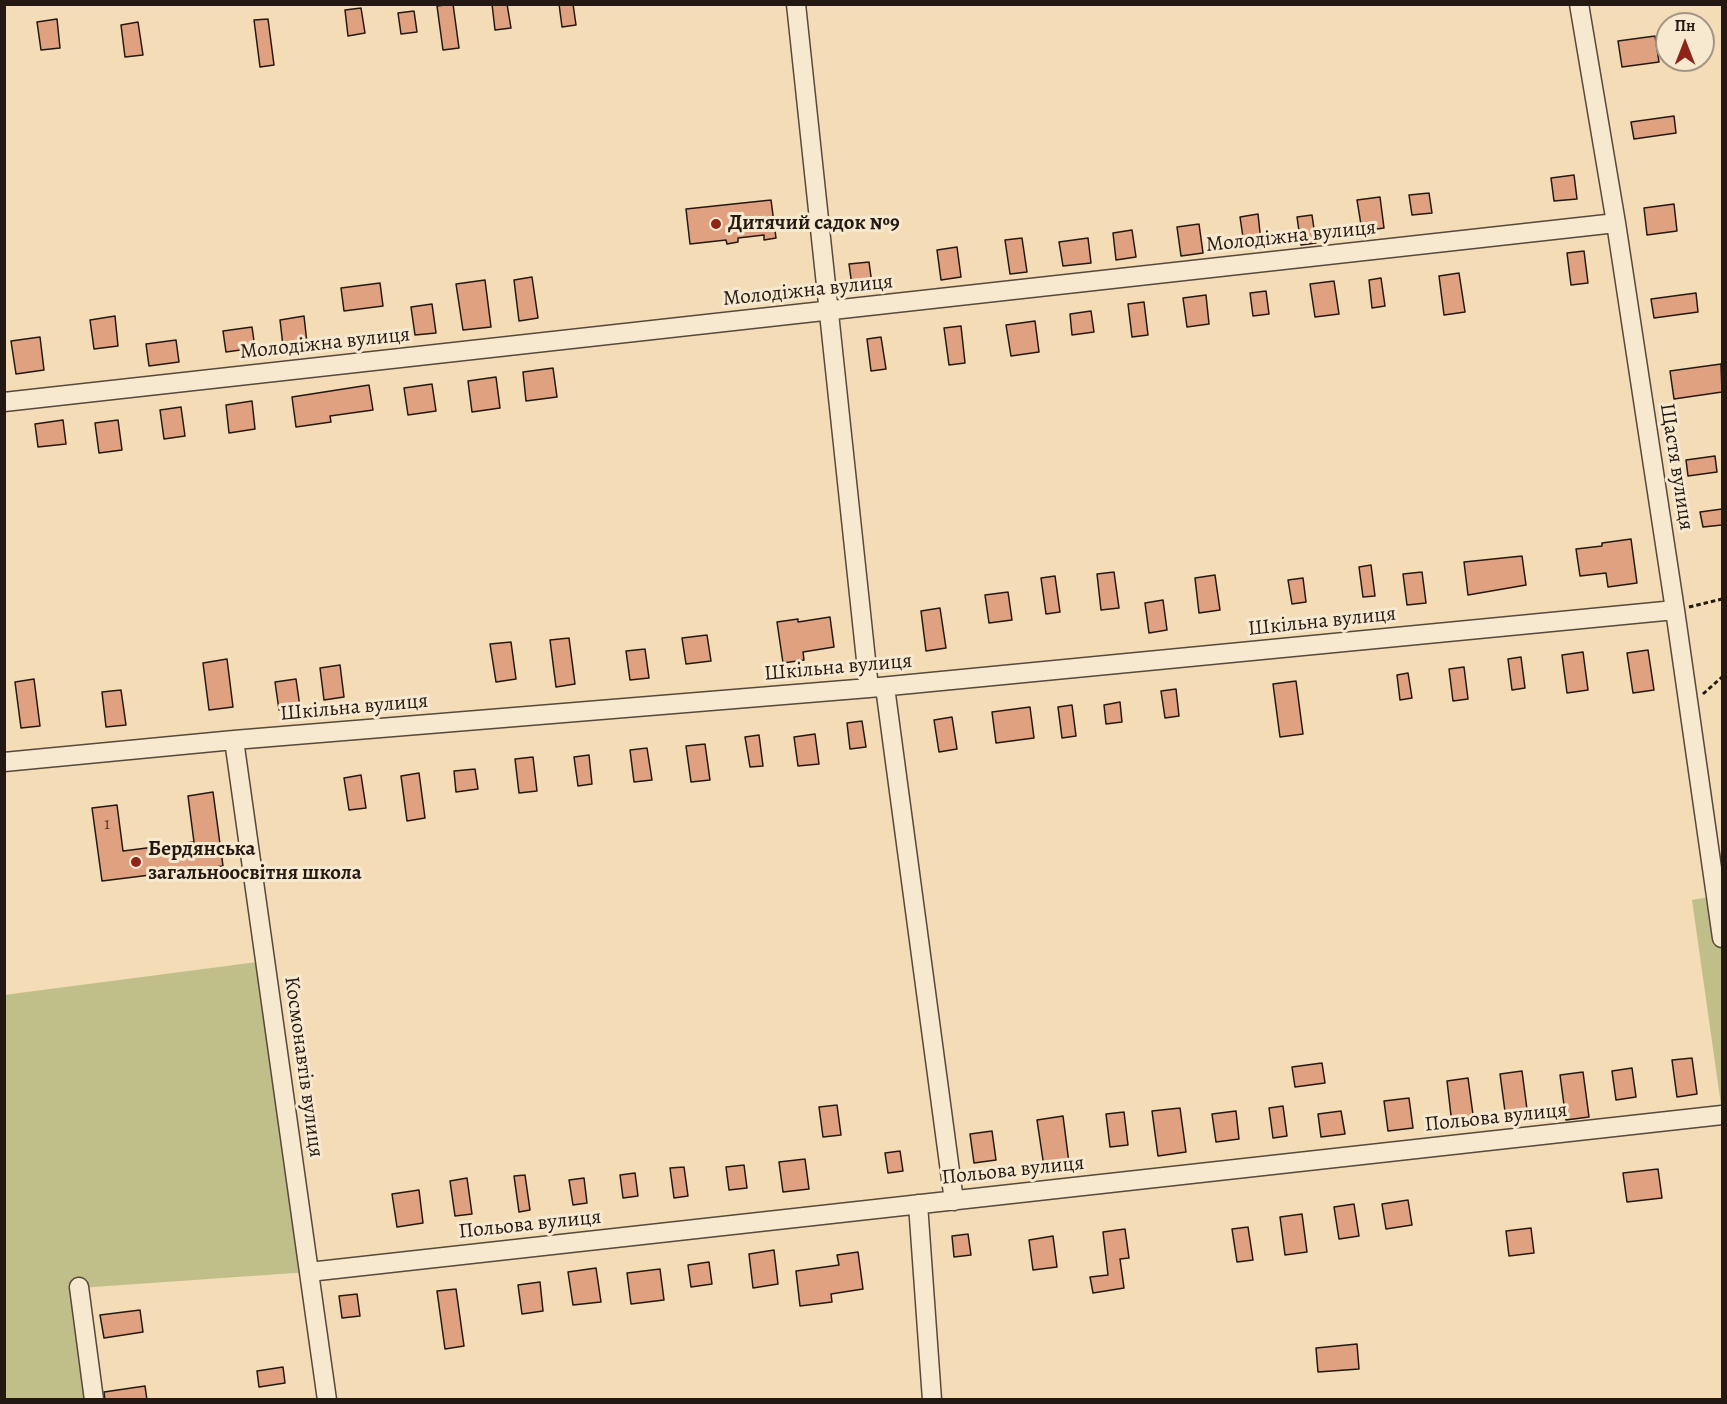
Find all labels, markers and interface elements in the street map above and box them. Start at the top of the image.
north arrow [1655,12,1715,72]
text: Пн [1675,15,1695,37]
place label: Дитячий садок №9 [728,211,900,237]
street label: Молодіжна вулиця [1205,216,1377,258]
marker: Дитячий садок №9 [709,217,723,231]
street label: Молодіжна вулиця [722,270,894,312]
street label: Молодіжна вулиця [239,323,411,365]
street label: Щастя вулиця [1654,402,1698,532]
street label: Шкільна вулиця [1247,602,1397,642]
street label: Шкільна вулиця [763,649,913,687]
street label: Шкільна вулиця [279,689,429,727]
house number: 1 [104,814,110,836]
place label: Бердянська загальноосвітня школа [148,837,362,887]
marker: Бердянська загальноосвітня школа [129,855,143,869]
street label: Космонавтів вулиця [278,975,328,1159]
street label: Польова вулиця [1423,1098,1569,1138]
street label: Польова вулиця [940,1151,1086,1191]
street label: Польова вулиця [457,1205,603,1245]

